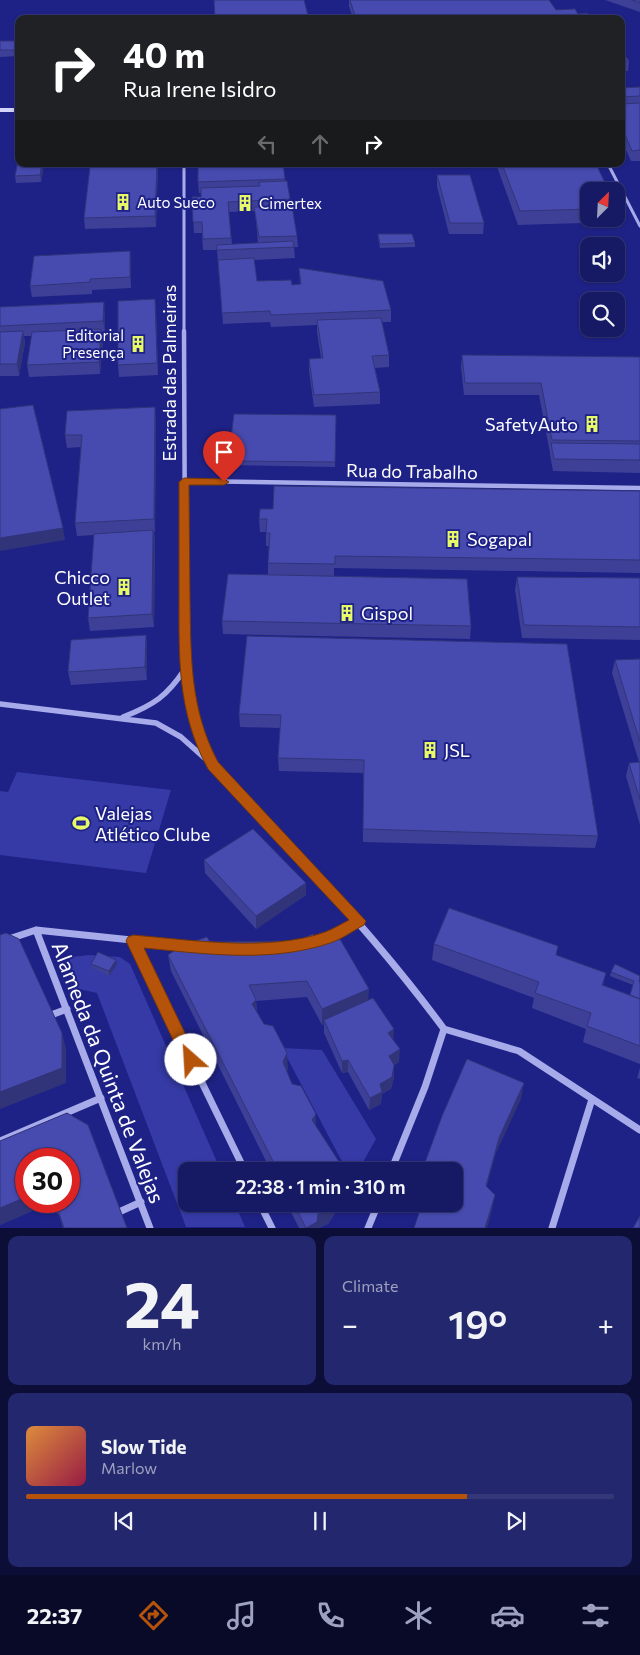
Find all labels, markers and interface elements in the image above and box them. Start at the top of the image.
text: 40 m [123,32,205,75]
icon: right [40,35,105,100]
text: Rua Irene Isidro [123,75,276,102]
icon: left [253,130,281,158]
icon: ahead [306,130,334,158]
icon: right [359,130,387,158]
north arrow [580,182,625,228]
map controls [580,182,625,337]
building icon: Auto Sueco [113,192,133,212]
place label: Auto Sueco [137,193,215,211]
building icon: Cimertex [235,193,255,213]
place label: Cimertex [259,194,322,212]
button: sound [580,237,625,282]
street label: Estrada das Palmeiras [158,284,180,462]
button: search [580,292,625,337]
place label: Editorial Presença [62,326,124,361]
building icon: Editorial Presença [128,334,148,354]
place label: SafetyAuto [485,413,578,435]
building icon: SafetyAuto [582,414,602,434]
pin [203,431,245,482]
icon: arrive [210,438,238,466]
street label: Rua do Trabalho [346,459,478,483]
place label: Sogapal [467,528,532,550]
building icon: Sogapal [443,529,463,549]
place label: Chicco Outlet [54,566,110,609]
building icon: Chicco Outlet [114,577,134,597]
place label: Gispol [361,602,413,624]
building icon: Gispol [337,603,357,623]
place label: JSL [444,739,470,761]
building icon: JSL [420,740,440,760]
place label: Valejas Atlético Clube [95,802,210,845]
sports icon: Valejas Atlético Clube [71,813,91,833]
street label: Alameda da Quinta de Valejas [47,938,171,1206]
position arrow [164,1033,216,1085]
speed limit sign: 30 [15,1148,80,1213]
text: 22:38 · 1 min · 310 m [235,1175,406,1198]
text: 24 [124,1262,200,1341]
text: Climate [342,1276,398,1295]
text: 19° [448,1300,507,1347]
text: − [342,1307,358,1341]
text: + [598,1307,614,1341]
text: km/h [143,1334,181,1353]
text: Slow Tide [101,1435,187,1458]
text: Marlow [101,1458,157,1477]
icon: previous [110,1507,138,1535]
icon: pause [306,1507,334,1535]
icon: next [502,1507,530,1535]
icon: directions [136,1598,171,1633]
icon: music [224,1598,259,1633]
icon: phone [313,1598,348,1633]
icon: climate [401,1598,436,1633]
icon: car [490,1598,525,1633]
icon: filters [578,1598,613,1633]
text: 22:37 [27,1602,82,1629]

